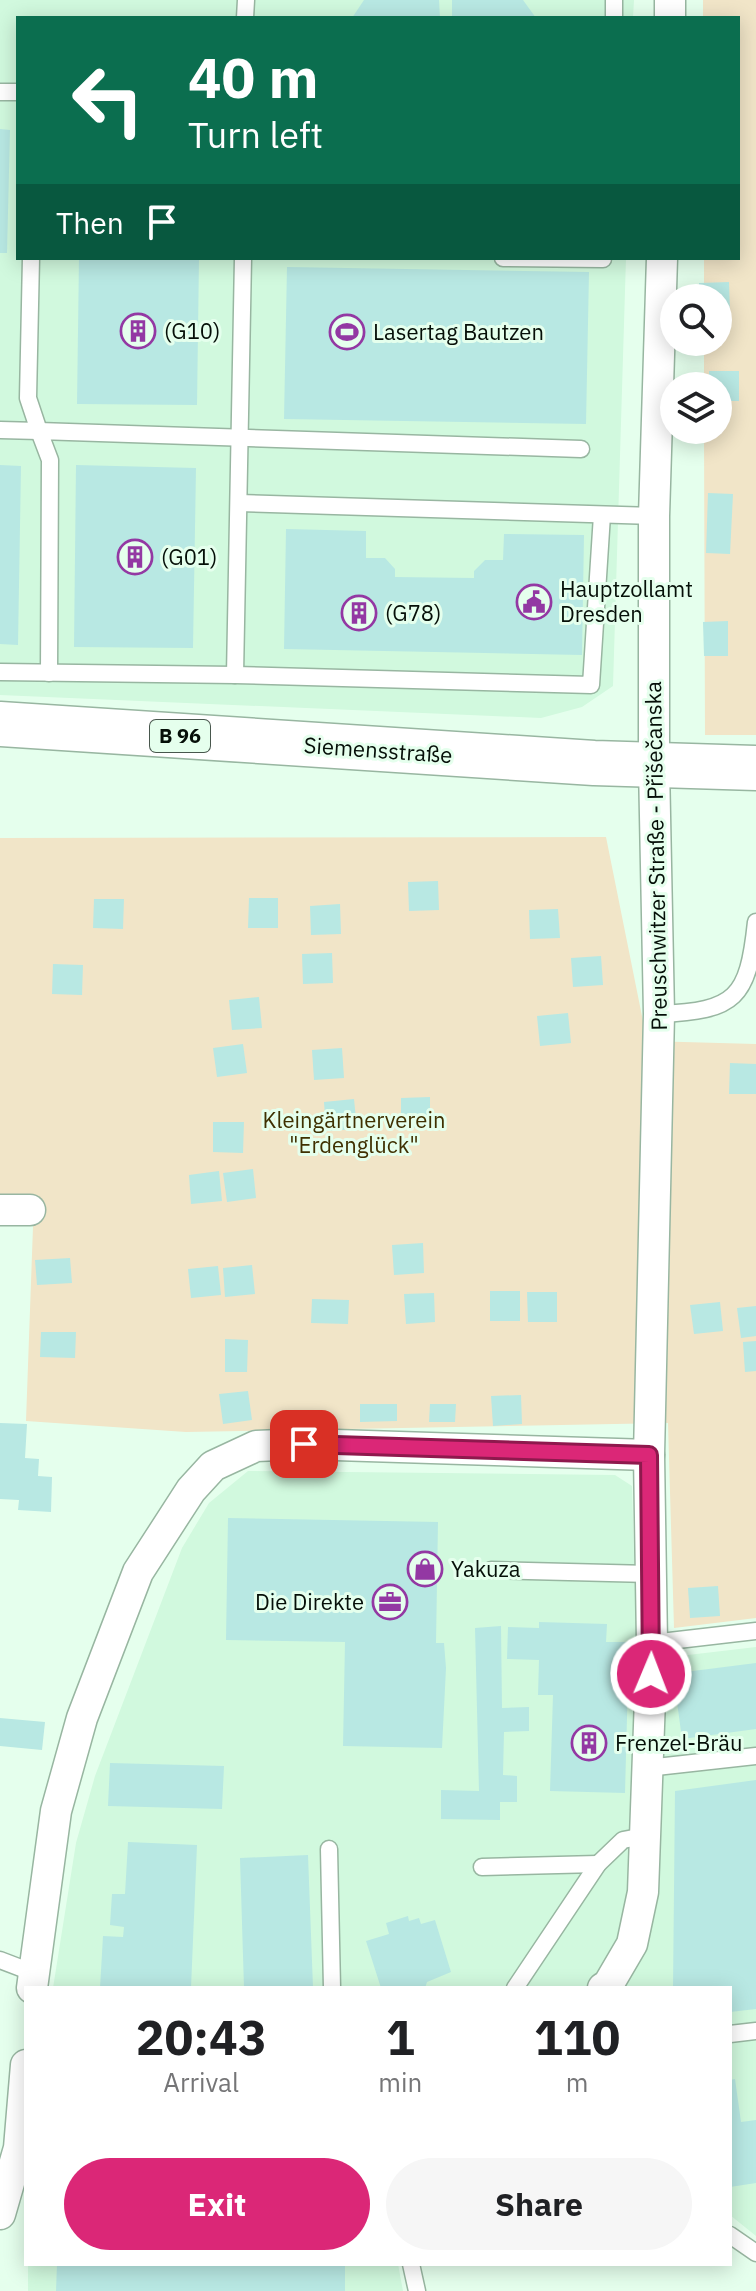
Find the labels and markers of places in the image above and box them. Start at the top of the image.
building icon: (G10) [119,312,157,350]
sports icon: Lasertag Bautzen [328,313,366,351]
place label: (G10) [164,316,220,345]
place label: Lasertag Bautzen [373,317,544,346]
building icon: (G01) [116,538,154,576]
place label: (G01) [161,542,217,571]
place label: Hauptzollamt Dresden [560,574,693,628]
public building icon: Hauptzollamt Dresden [515,583,553,621]
building icon: (G78) [340,594,378,632]
place label: (G78) [385,598,441,627]
pin [270,1410,338,1478]
shop icon: Yakuza [406,1550,444,1588]
place label: Yakuza [451,1554,521,1583]
office icon: Die Direkte [371,1583,409,1621]
place label: Die Direkte [255,1587,364,1616]
building icon: Frenzel-Bräu [570,1724,608,1762]
place label: Frenzel-Bräu [615,1728,743,1757]

